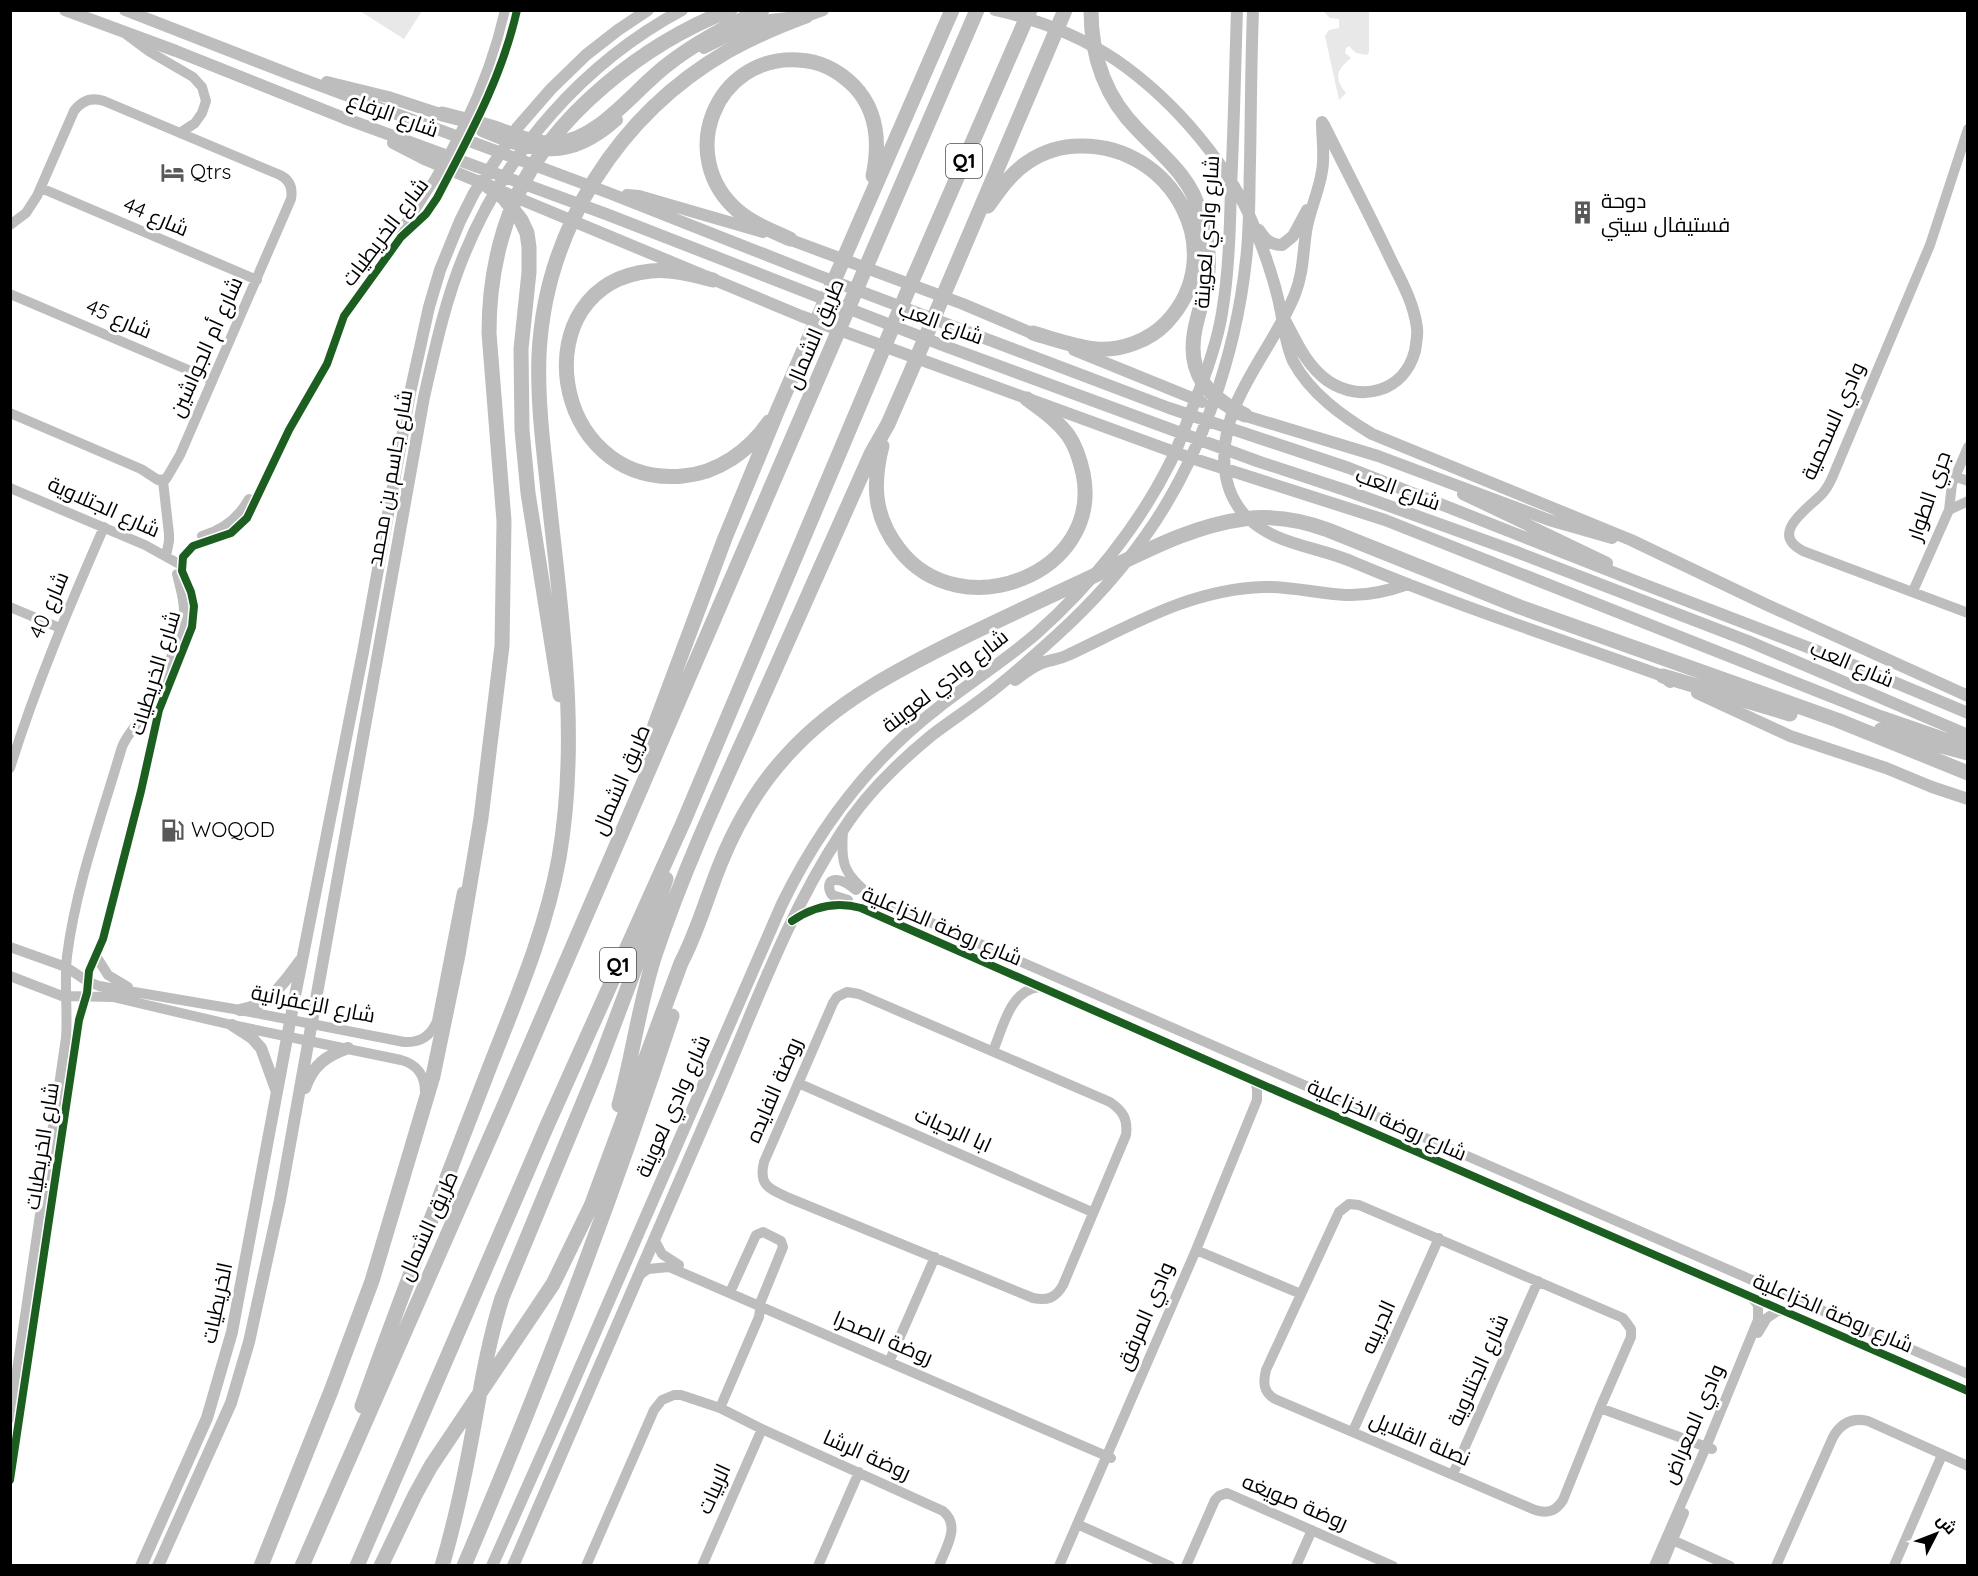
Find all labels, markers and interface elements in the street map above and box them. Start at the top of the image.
street label: شارع الرفاع [344,86,442,144]
road number: Q1 [946,144,982,178]
street label: شارع وادي لعوينة [1188,155,1228,310]
place label: Qtrs [190,158,231,184]
hotel icon: Qtrs [159,159,185,185]
street label: شارع الخريطيات [335,172,435,292]
place label: دوحة فستيفال سيتي [1601,187,1730,241]
street label: شارع 44 [119,191,193,243]
building icon: دوحة فستيفال سيتي [1570,200,1596,226]
street label: شارع أم الجواشين [162,272,250,422]
street label: طريق الشمال [779,274,850,393]
street label: شارع 45 [82,293,156,345]
street label: شارع العب [895,295,987,351]
street label: وادي السحمية [1795,358,1873,485]
street label: شارع جاسم بن محمد [361,388,419,568]
street label: جري الطوار [1900,447,1959,546]
street label: شارع العب [1352,461,1444,517]
street label: شارع الجتلاوية [44,470,164,544]
street label: شارع 40 [22,567,76,643]
street label: شارع الخريطيات [123,607,187,739]
street label: شارع وادي لعوينة [876,623,1015,741]
street label: شارع العب [1806,634,1898,694]
street label: طريق الشمال [585,720,656,839]
place label: WOQOD [191,816,275,842]
fuel station icon: WOQOD [160,817,186,843]
street label: شارع روضة الخزاعلية [858,880,1026,972]
road number: Q1 [600,948,636,982]
street label: شارع الزعفرانية [249,978,377,1030]
street label: شارع وادي لعوينة [629,1030,719,1183]
street label: روضة الفايده [739,1033,807,1146]
street label: شارع روضة الخزاعلية [1303,1072,1471,1168]
street label: شارع الخريطيات [18,1080,66,1212]
street label: ابا الرحيات [911,1101,996,1158]
street label: طريق الشمال [391,1167,464,1285]
street label: وادي المرفق [1110,1257,1182,1375]
street label: الخريطيات [195,1260,237,1346]
street label: شارع روضة الخزاعلية [1749,1267,1917,1359]
street label: الجريبه [1354,1296,1400,1357]
street label: روضة الصحرا [830,1304,937,1370]
street label: شارع الجتلاوية [1441,1310,1515,1430]
street label: وادي المعراض [1655,1360,1733,1489]
street label: نصلة القلايل [1366,1405,1475,1472]
street label: روضة الرشا [819,1423,915,1485]
street label: الربيات [691,1459,736,1518]
street label: روضة صويغه [1239,1467,1352,1535]
north arrow [1906,1504,1966,1564]
text: ش [1933,1510,1961,1538]

